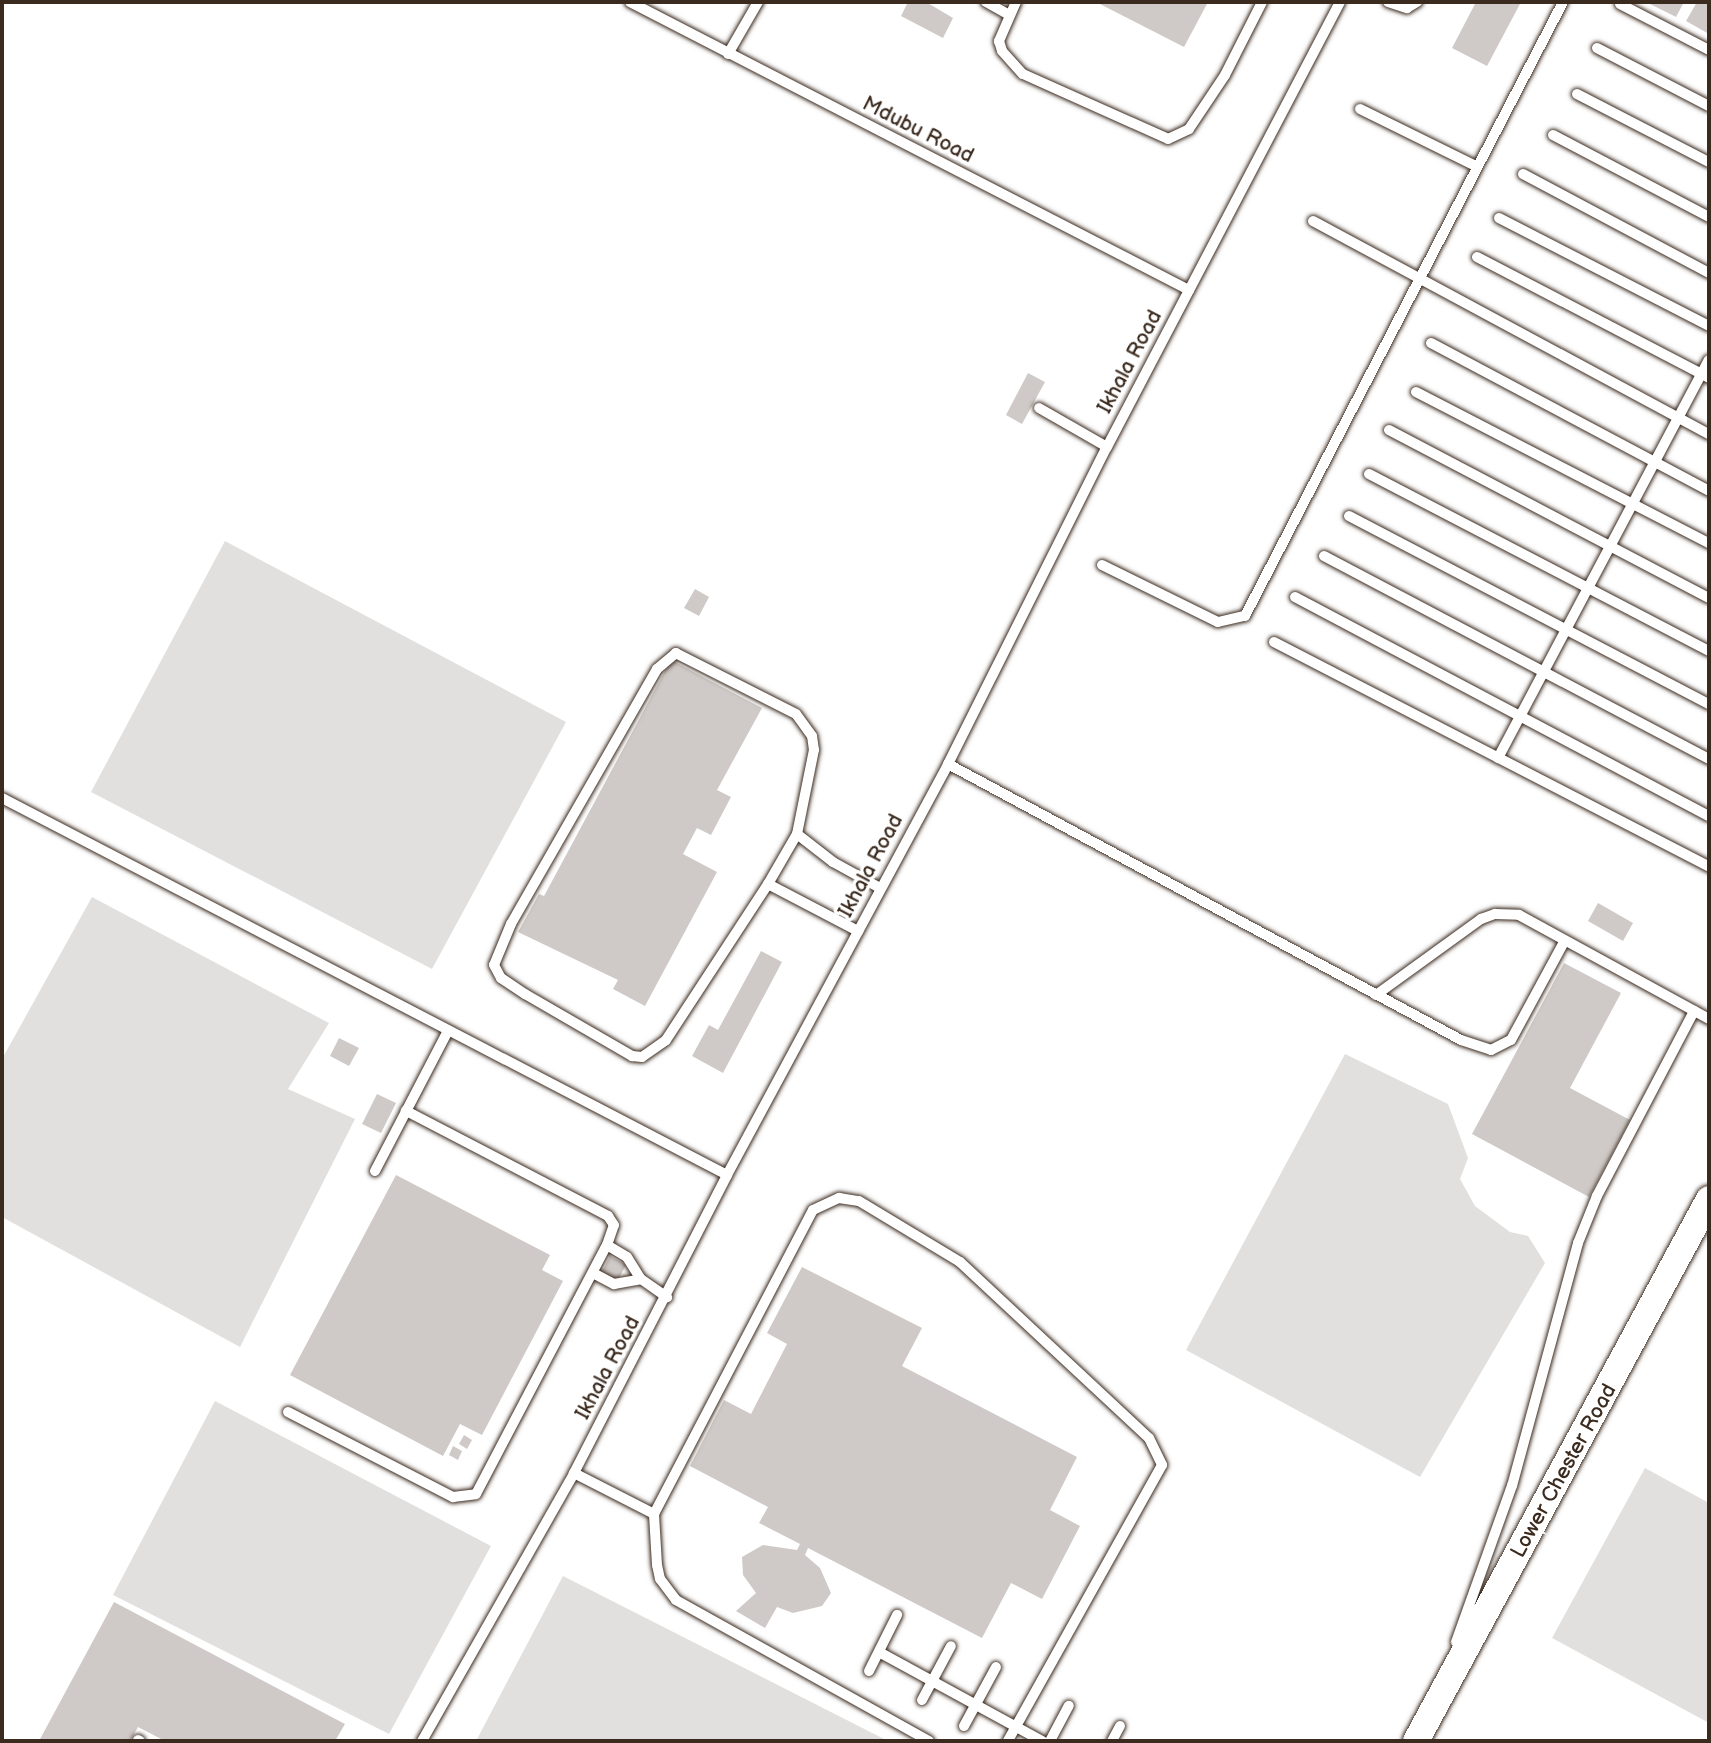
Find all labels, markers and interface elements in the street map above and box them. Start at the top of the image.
street label: Mdubu Road [858,91,978,169]
street label: Ikhala Road [1092,306,1168,418]
street label: Ikhala Road [833,810,909,922]
street label: Ikhala Road [570,1312,646,1424]
street label: Lower Chester Road [1506,1380,1622,1562]

